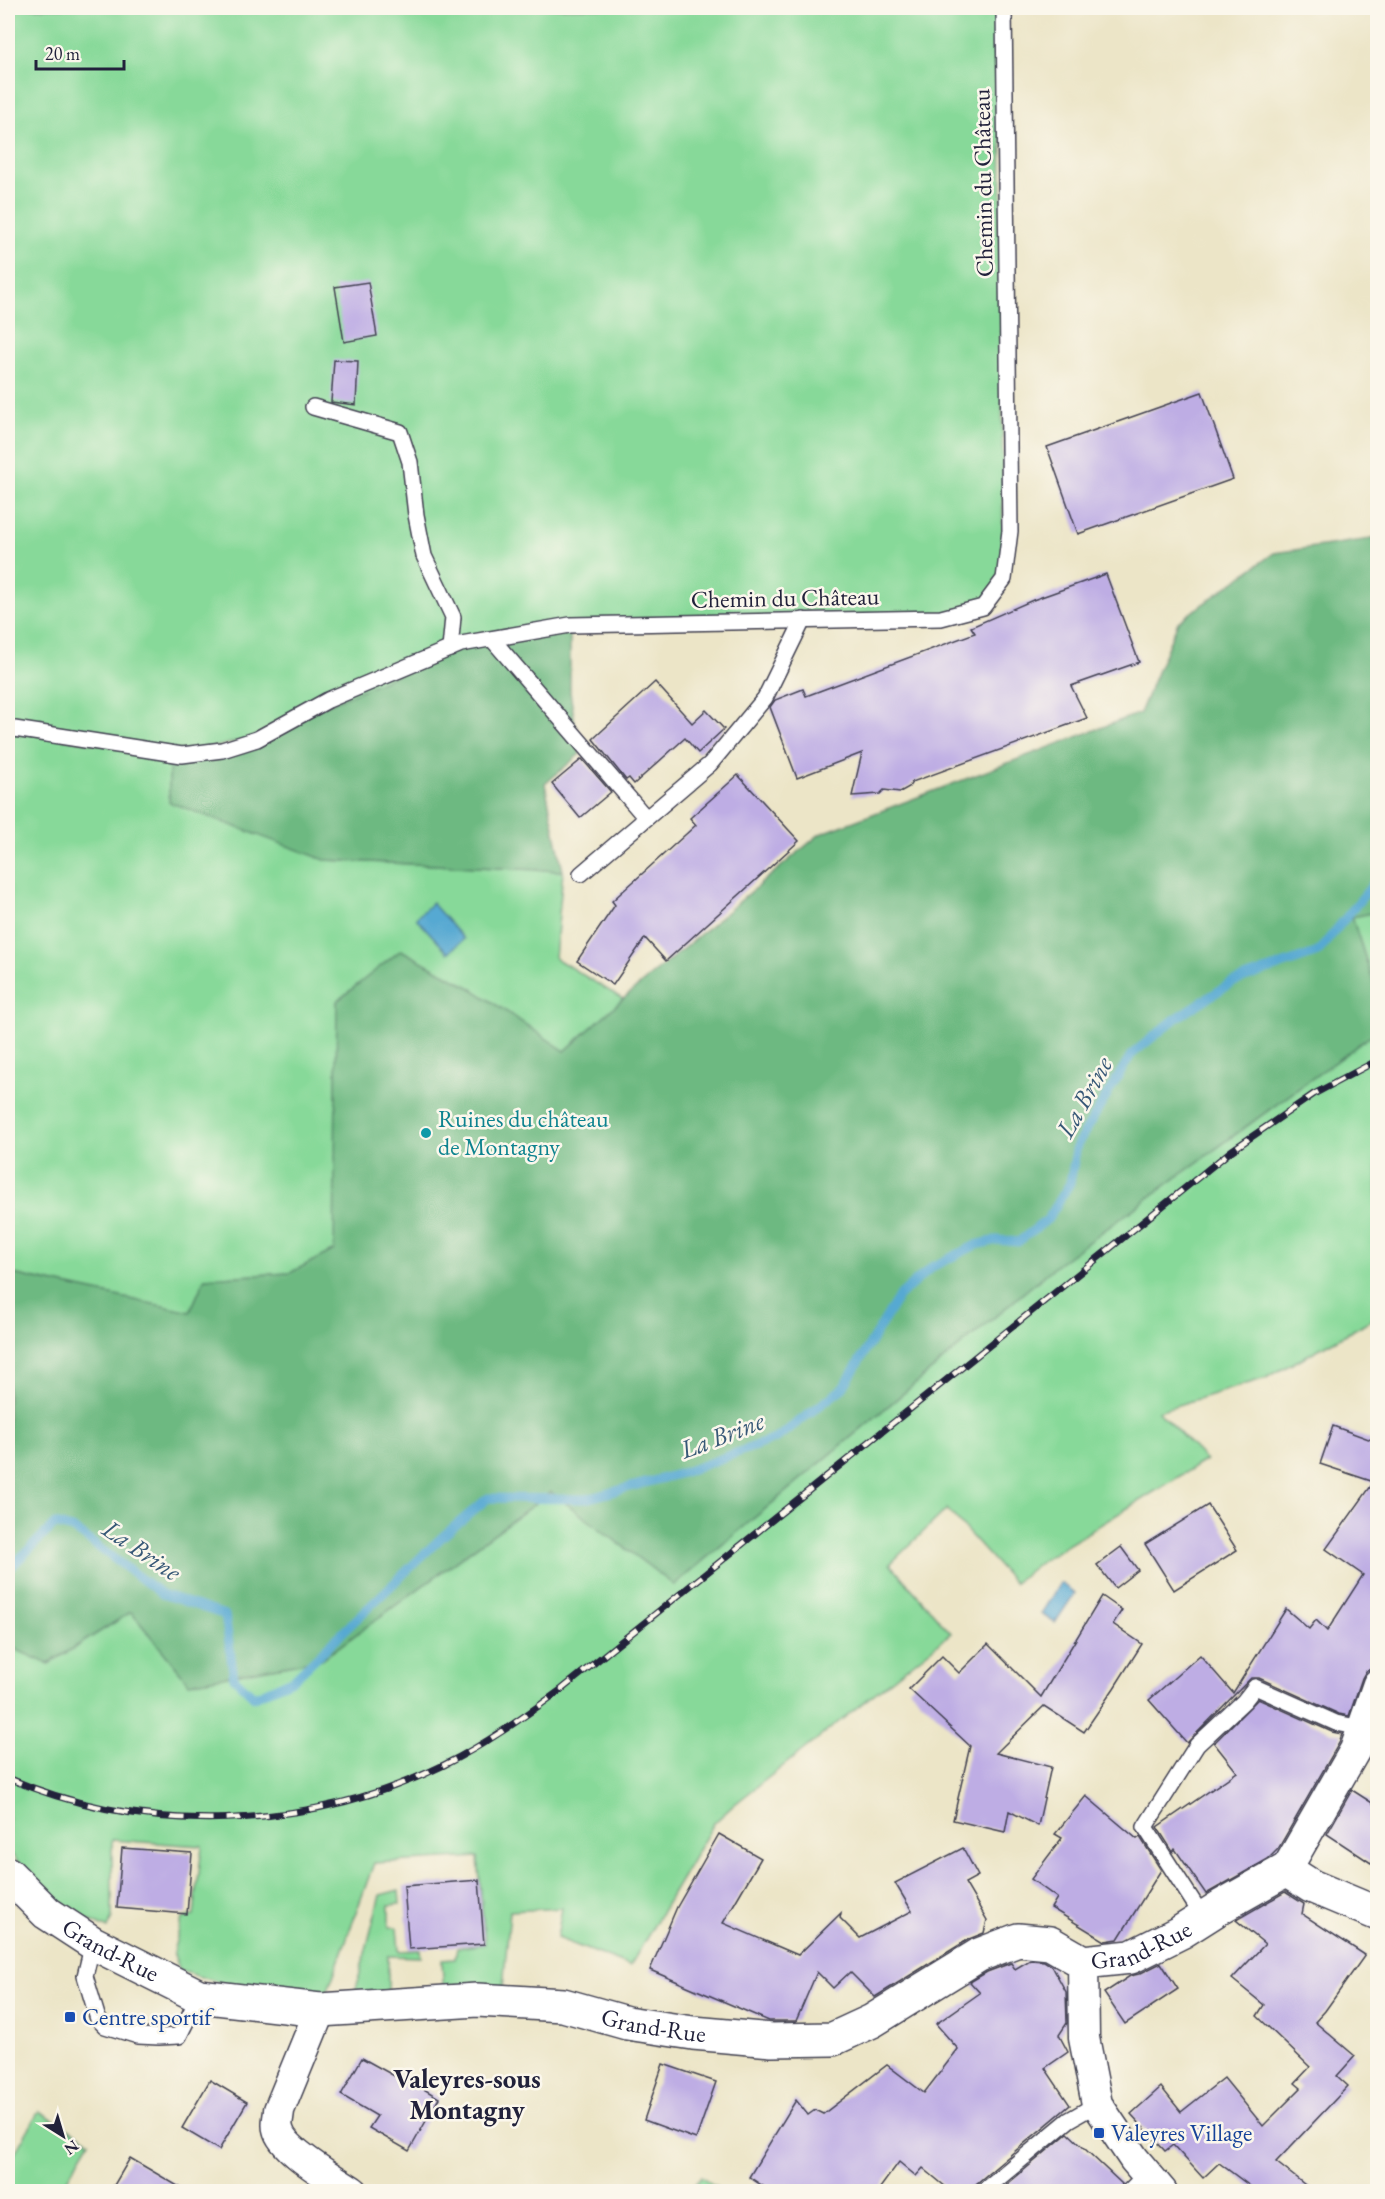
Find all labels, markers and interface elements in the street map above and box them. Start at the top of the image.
scale bar [36,33,124,71]
text: 20 m [45,42,80,65]
street label: Chemin du Château [965,88,1000,278]
street label: Chemin du Château [690,580,880,615]
water label: La Brine [1047,1049,1121,1144]
place label: Ruines du château de Montagny [438,1103,609,1162]
marker: Ruines du château de Montagny [419,1126,433,1140]
water label: La Brine [674,1403,770,1467]
water label: La Brine [95,1511,189,1589]
street label: Grand-Rue [56,1911,164,1989]
street label: Grand-Rue [1089,1913,1197,1976]
place label: Centre sportif [82,2001,215,2032]
street label: Grand-Rue [598,2001,707,2049]
marker: Centre sportif [63,2010,77,2024]
district label: Valeyres-sous Montagny [393,2061,541,2127]
north arrow [33,2106,93,2166]
place label: Valeyres Village [1111,2117,1252,2148]
marker: Valeyres Village [1092,2126,1106,2140]
text: N [60,2135,83,2160]

